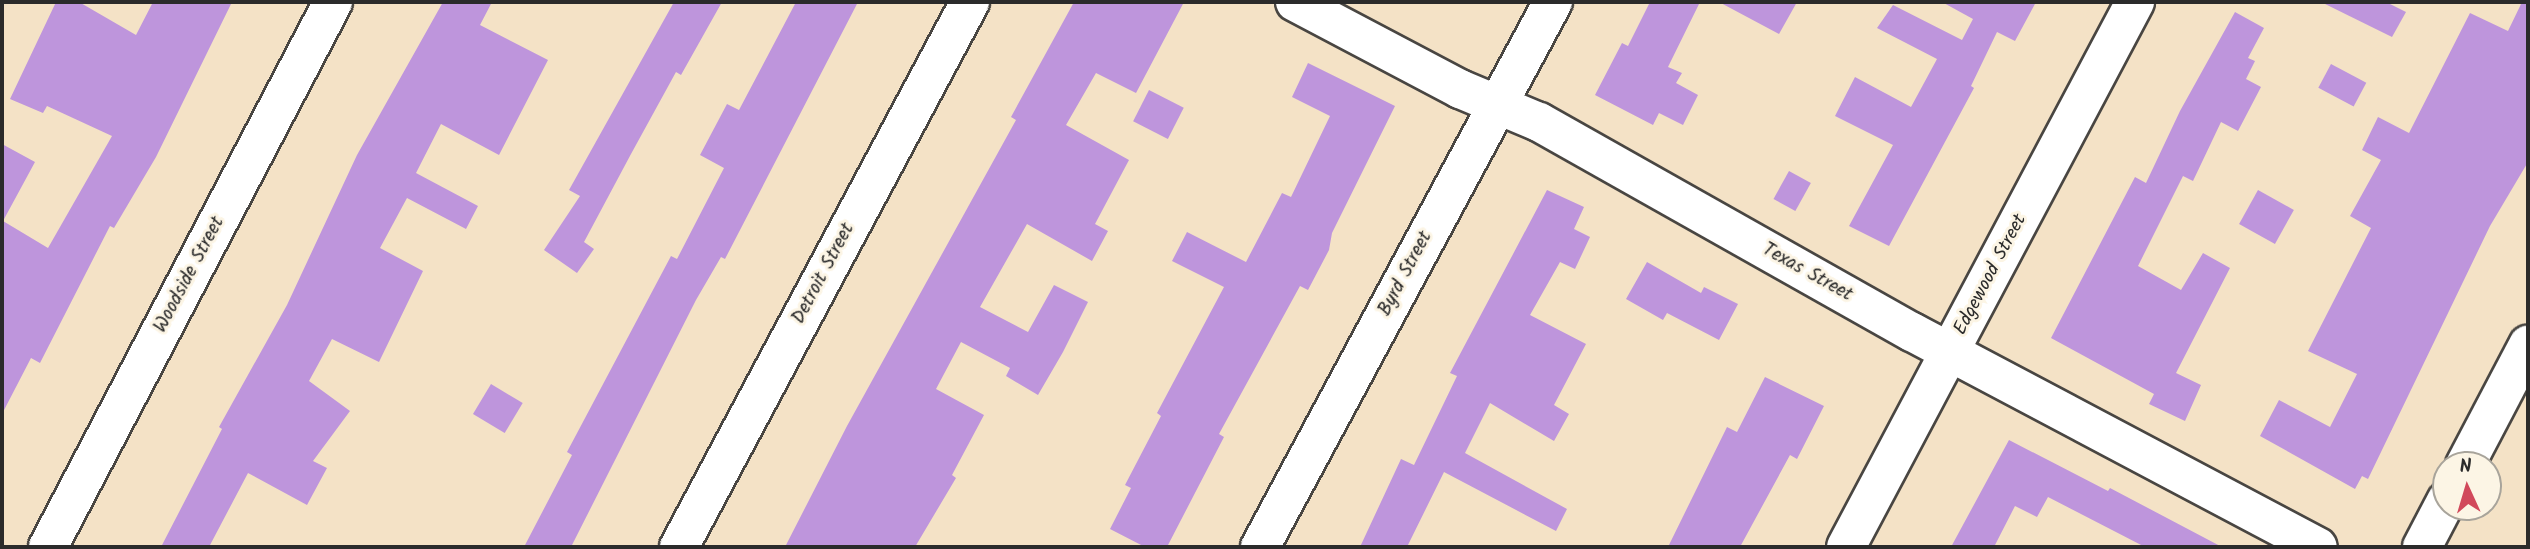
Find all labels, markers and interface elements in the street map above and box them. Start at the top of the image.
street label: Edgewood Street [1950,211,2032,339]
street label: Woodside Street [150,213,230,337]
street label: Detroit Street [788,220,860,328]
street label: Byrd Street [1374,228,1438,320]
street label: Texas Street [1758,239,1856,307]
north arrow [2432,451,2502,521]
text: N [2459,452,2473,482]

